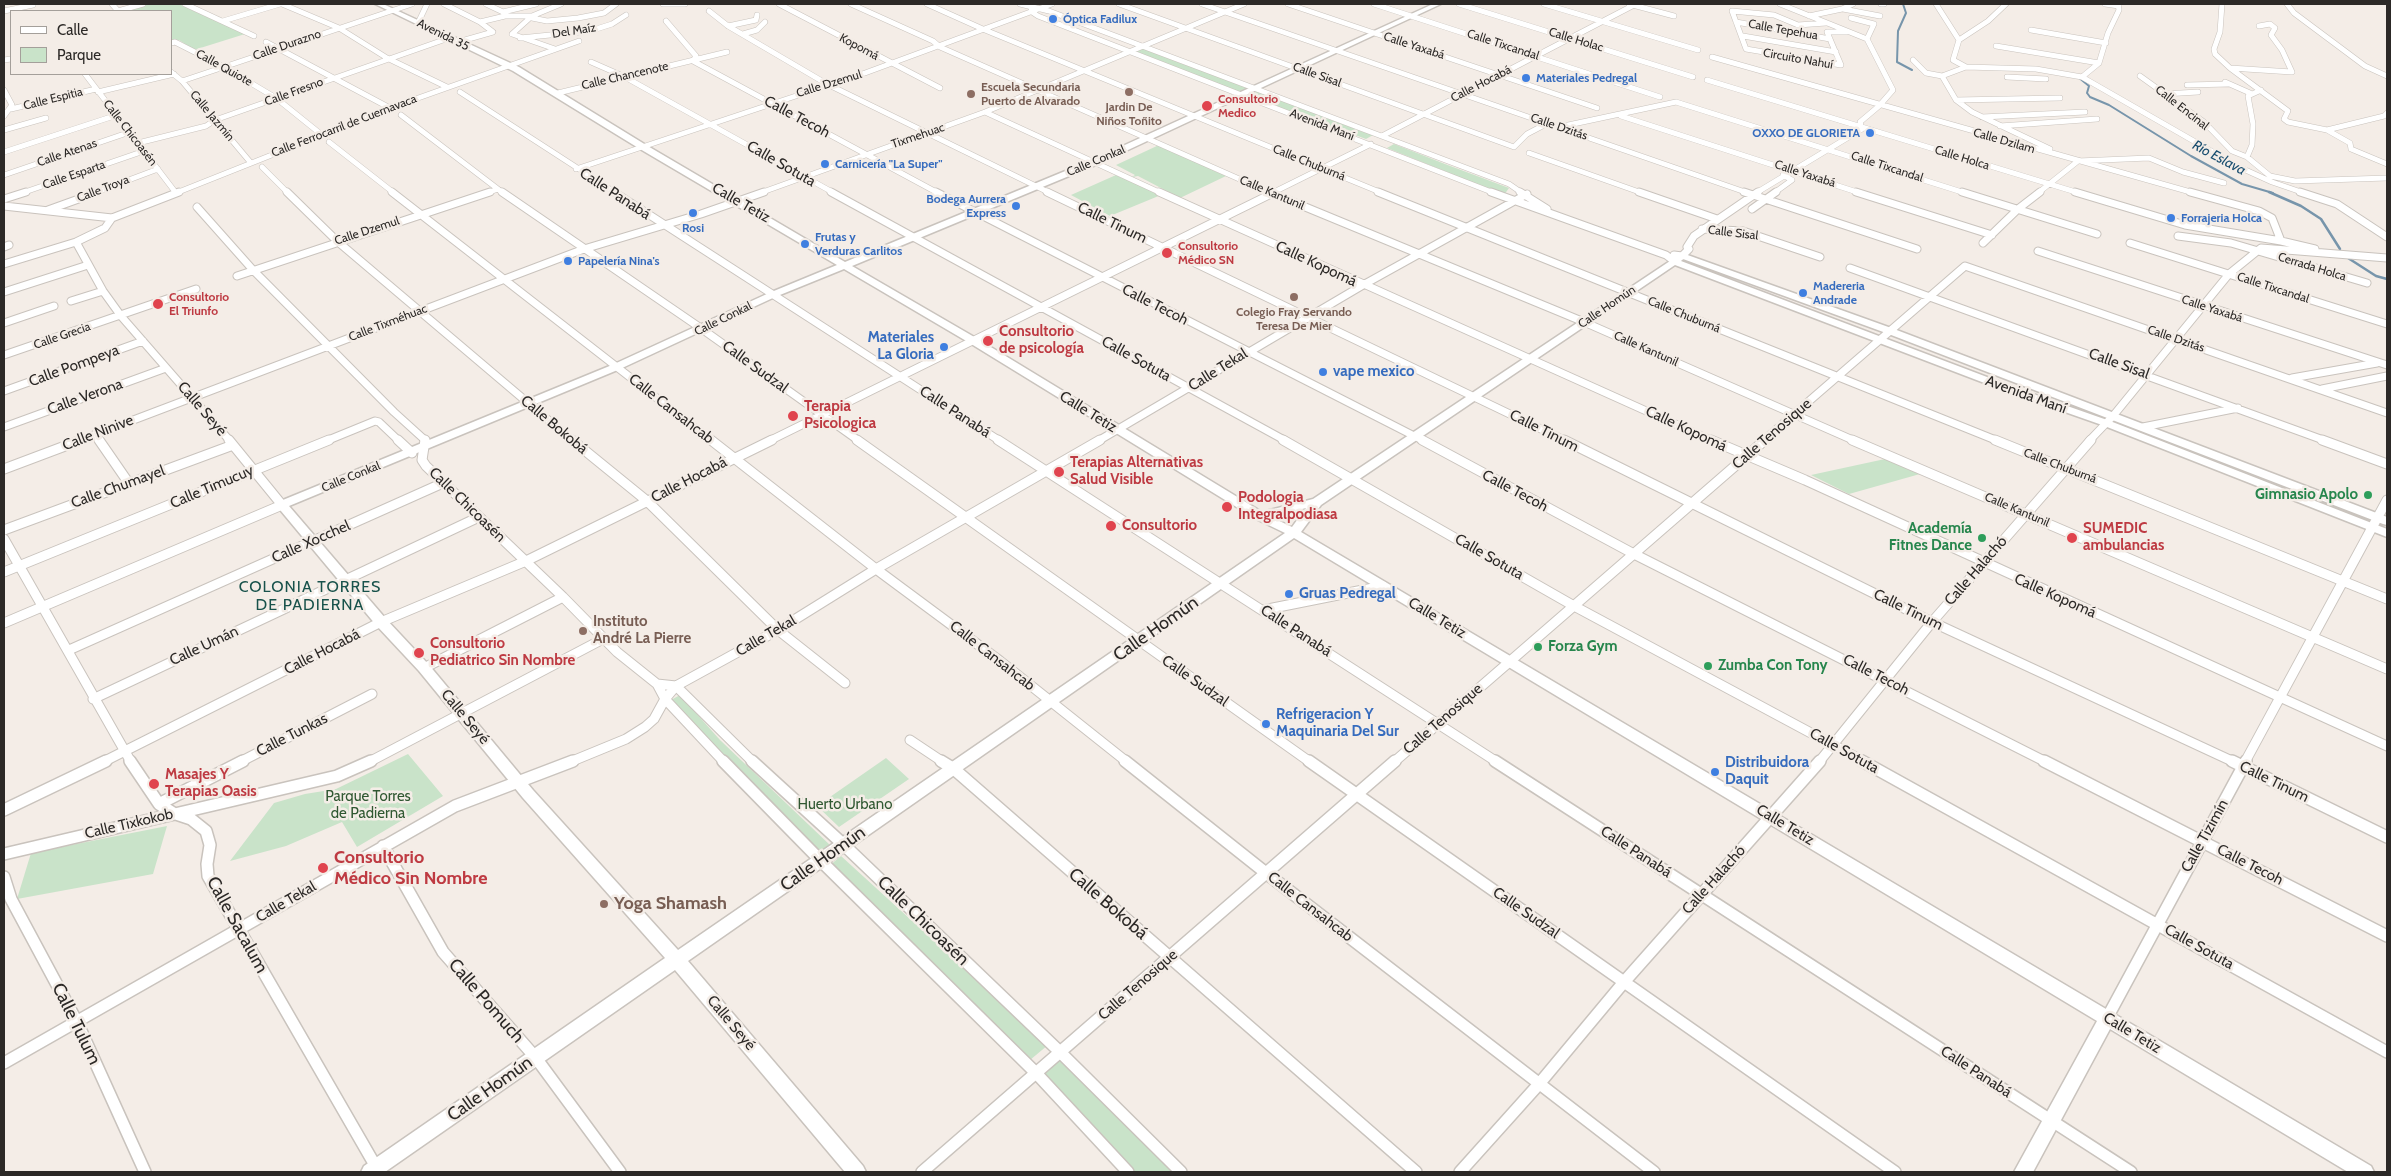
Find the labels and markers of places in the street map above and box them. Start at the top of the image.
place label: Óptica Fadilux [1063,12,1137,26]
marker: Óptica Fadilux [1047,13,1059,25]
place label: Materiales Pedregal [1536,71,1637,85]
marker: Materiales Pedregal [1520,72,1532,84]
place label: Escuela Secundaria Puerto de Alvarado [981,80,1080,108]
marker: Jardin De Niños Toñito [1123,86,1135,98]
marker: Escuela Secundaria Puerto de Alvarado [965,88,977,100]
place label: Consultorio Medico [1218,92,1278,120]
marker: Consultorio Medico [1200,99,1214,113]
place label: Jardin De Niños Toñito [1096,100,1162,128]
place label: OXXO DE GLORIETA [1752,126,1860,140]
marker: OXXO DE GLORIETA [1864,127,1876,139]
place label: Carnicería "La Super" [835,157,943,171]
marker: Carnicería "La Super" [819,158,831,170]
place label: Bodega Aurrera Express [926,192,1006,220]
marker: Bodega Aurrera Express [1010,200,1022,212]
marker: Rosi [687,207,699,219]
place label: Forrajeria Holca [2181,211,2262,225]
marker: Forrajeria Holca [2165,212,2177,224]
place label: Rosi [682,221,704,235]
place label: Frutas y Verduras Carlitos [815,230,902,258]
marker: Frutas y Verduras Carlitos [799,238,811,250]
place label: Consultorio Médico SN [1178,239,1238,267]
marker: Consultorio Médico SN [1160,246,1174,260]
place label: Papelería Nina's [578,254,660,268]
marker: Papelería Nina's [562,255,574,267]
place label: Madereria Andrade [1813,279,1865,307]
marker: Madereria Andrade [1797,287,1809,299]
place label: Consultorio El Triunfo [169,290,229,318]
marker: Colegio Fray Servando Teresa De Mier [1288,291,1300,303]
marker: Consultorio El Triunfo [151,297,165,311]
place label: Colegio Fray Servando Teresa De Mier [1236,305,1352,333]
place label: Consultorio de psicología [999,323,1084,358]
place label: Materiales La Gloria [867,329,934,364]
marker: Consultorio de psicología [981,334,995,348]
marker: Materiales La Gloria [938,341,950,353]
place label: vape mexico [1333,363,1414,381]
marker: vape mexico [1317,366,1329,378]
place label: Terapia Psicologica [804,398,876,433]
marker: Terapia Psicologica [786,409,800,423]
place label: Terapias Alternativas Salud Visible [1070,454,1203,489]
marker: Terapias Alternativas Salud Visible [1052,465,1066,479]
place label: Gimnasio Apolo [2255,486,2358,504]
place label: Podologia Integralpodiasa [1238,489,1338,524]
marker: Gimnasio Apolo [2362,489,2374,501]
marker: Podologia Integralpodiasa [1220,500,1234,514]
place label: Consultorio [1122,517,1197,535]
marker: Consultorio [1104,519,1118,533]
place label: Academía Fitnes Dance [1889,520,1972,555]
place label: SUMEDIC ambulancias [2083,520,2164,555]
marker: SUMEDIC ambulancias [2065,531,2079,545]
marker: Academía Fitnes Dance [1976,532,1988,544]
place label: Gruas Pedregal [1299,585,1396,603]
marker: Gruas Pedregal [1283,588,1295,600]
place label: Instituto André La Pierre [593,613,691,648]
marker: Instituto André La Pierre [577,625,589,637]
place label: Consultorio Pediatrico Sin Nombre [430,635,575,670]
place label: Forza Gym [1548,638,1618,656]
marker: Forza Gym [1532,641,1544,653]
marker: Consultorio Pediatrico Sin Nombre [412,646,426,660]
place label: Zumba Con Tony [1718,657,1828,675]
marker: Zumba Con Tony [1702,660,1714,672]
place label: Refrigeracion Y Maquinaria Del Sur [1276,706,1399,741]
marker: Refrigeracion Y Maquinaria Del Sur [1260,718,1272,730]
place label: Distribuidora Daquit [1725,754,1809,789]
place label: Masajes Y Terapias Oasis [165,766,257,801]
marker: Distribuidora Daquit [1709,766,1721,778]
marker: Masajes Y Terapias Oasis [147,777,161,791]
place label: Consultorio Médico Sin Nombre [334,847,487,890]
marker: Consultorio Médico Sin Nombre [316,861,330,875]
place label: Yoga Shamash [614,893,727,915]
marker: Yoga Shamash [598,898,610,910]

